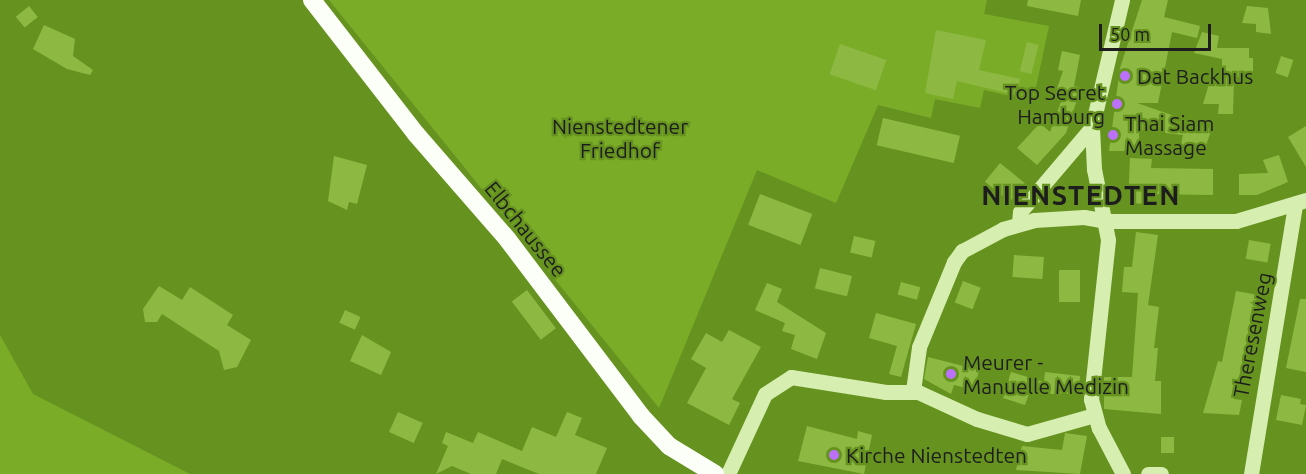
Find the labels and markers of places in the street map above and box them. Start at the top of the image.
place label: Dat Backhus [1137,63,1253,89]
marker: Dat Backhus [1118,69,1132,83]
place label: Top Secret Hamburg [1005,79,1105,129]
marker: Top Secret Hamburg [1110,97,1124,111]
place label: Thai Siam Massage [1125,110,1214,160]
marker: Thai Siam Massage [1106,128,1120,142]
place label: Meurer - Manuelle Medizin [963,349,1129,399]
marker: Meurer - Manuelle Medizin [944,367,958,381]
place label: Kirche Nienstedten [846,442,1027,468]
marker: Kirche Nienstedten [827,448,841,462]

